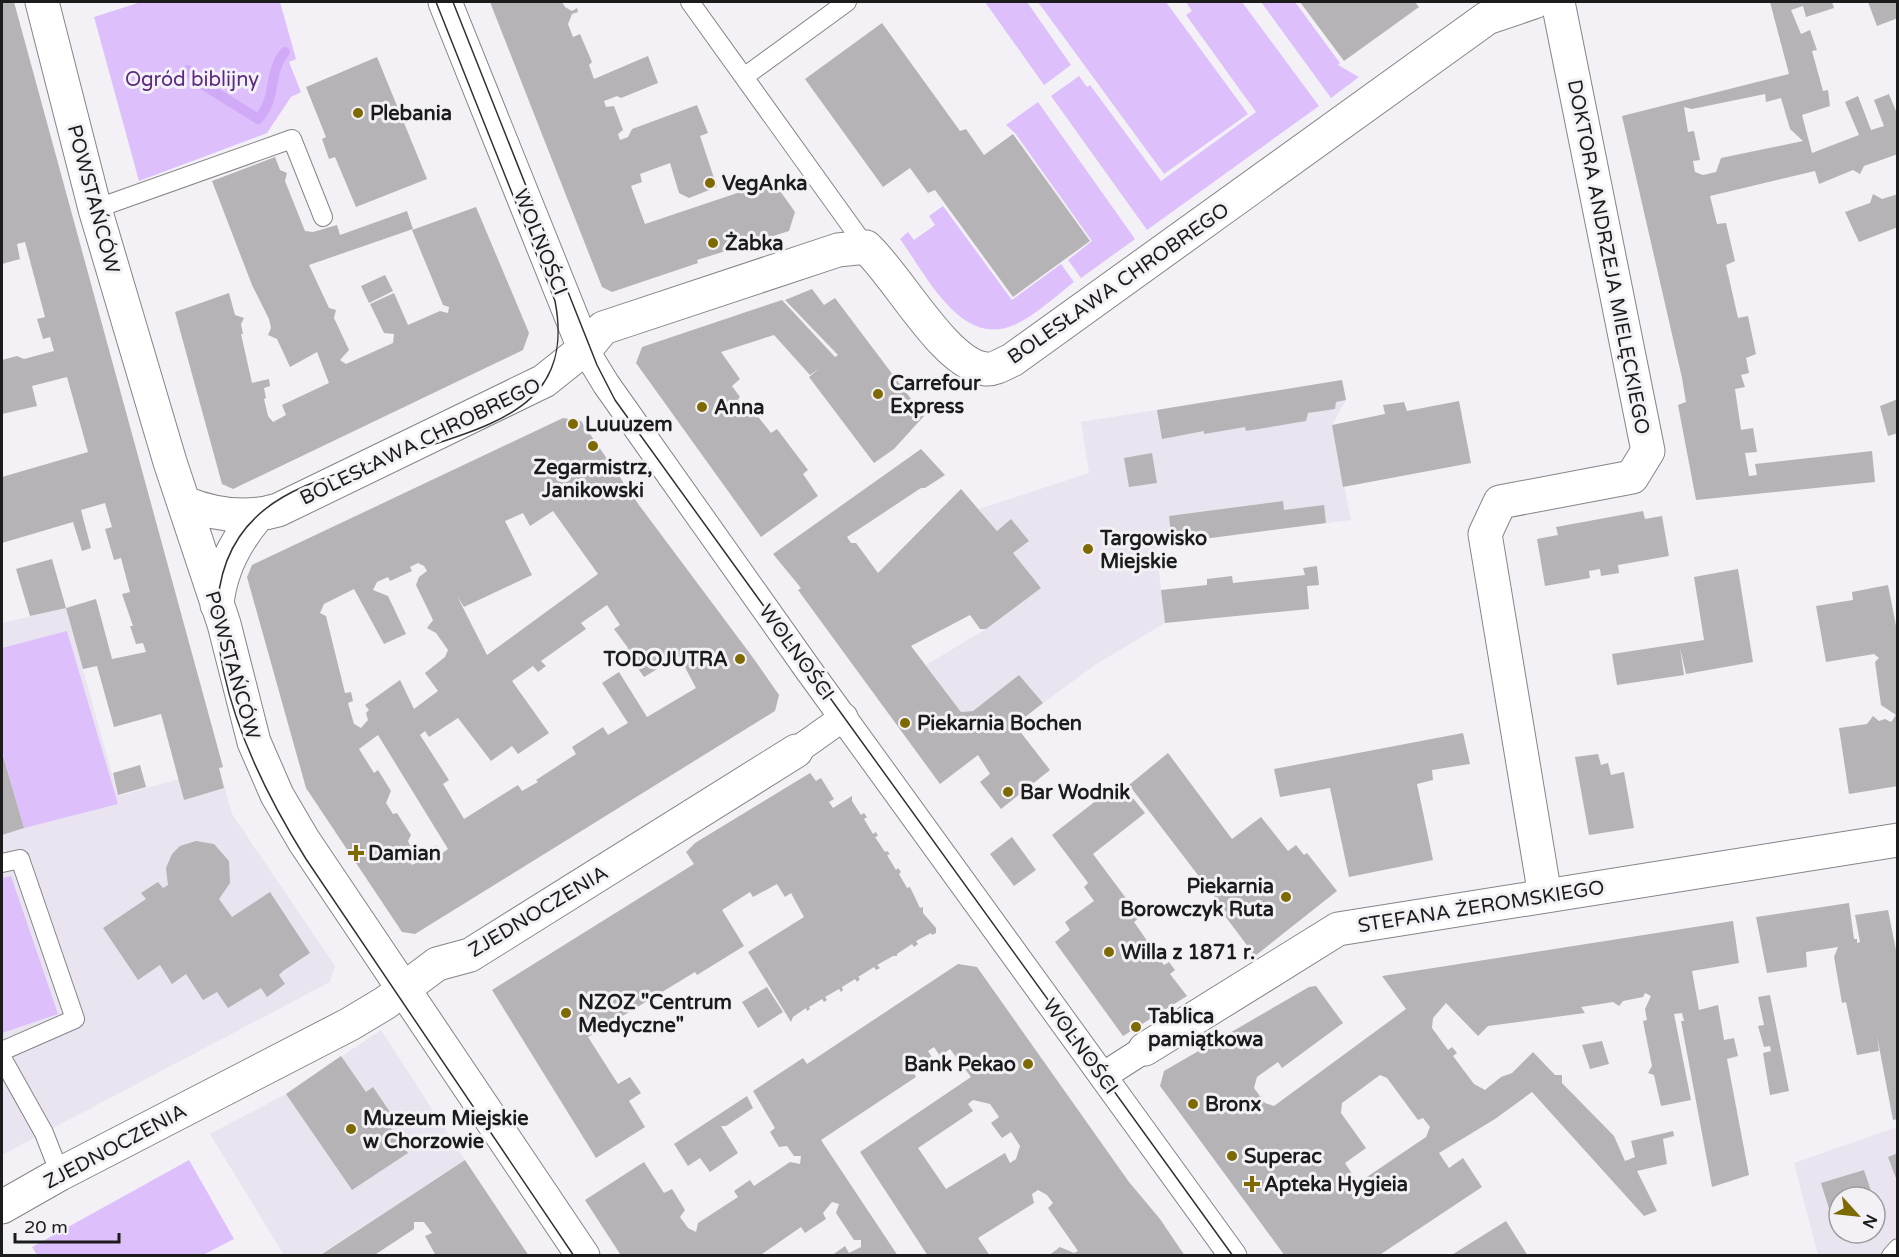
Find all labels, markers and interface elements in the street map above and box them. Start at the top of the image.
park label: Ogród biblijny [125,68,259,92]
street label: DOKTORA ANDRZEJA MIELĘCKIEGO [1562,78,1654,437]
place label: Plebania [370,102,452,126]
marker: Plebania [351,106,365,120]
street label: POWSTAŃCÓW [62,122,125,276]
place label: VegAnka [722,172,808,196]
marker: VegAnka [703,176,717,190]
street label: WOLNOŚCI [508,185,573,299]
street label: BOLESŁAWA CHROBREGO [1003,198,1234,370]
place label: Żabka [725,231,784,256]
marker: Żabka [706,236,720,250]
place label: Carrefour Express [890,372,981,419]
street label: BOLESŁAWA CHROBREGO [296,373,545,511]
marker: Carrefour Express [871,387,885,401]
place label: Anna [714,396,764,420]
marker: Anna [695,400,709,414]
place label: Luuuzem [585,413,673,437]
marker: Luuuzem [566,417,580,431]
marker: Zegarmistrz, Janikowski [586,439,600,453]
place label: Zegarmistrz, Janikowski [534,456,652,503]
place label: Targowisko Miejskie [1099,527,1207,574]
marker: Targowisko Miejskie [1081,542,1095,556]
street label: POWSTAŃCÓW [199,588,266,742]
street label: WOLNOŚCI [754,600,840,705]
place label: TODOJUTRA [602,648,728,672]
marker: TODOJUTRA [733,652,747,666]
place label: Piekarnia Bochen [917,712,1082,736]
marker: Piekarnia Bochen [898,716,912,730]
place label: Bar Wodnik [1020,781,1130,805]
marker: Bar Wodnik [1001,785,1015,799]
place label: Damian [368,842,441,866]
marker: Damian [349,846,363,860]
street label: ZJEDNOCZENIA [465,861,613,963]
place label: Piekarnia Borowczyk Ruta [1120,875,1274,922]
street label: STEFANA ŻEROMSKIEGO [1356,876,1606,938]
marker: Piekarnia Borowczyk Ruta [1279,890,1293,904]
place label: Willa z 1871 r. [1121,941,1255,965]
marker: Willa z 1871 r. [1102,945,1116,959]
place label: NZOZ "Centrum Medyczne" [578,991,732,1038]
street label: WOLNOŚCI [1038,994,1124,1099]
place label: Tablica pamiątkowa [1147,1005,1263,1052]
marker: NZOZ "Centrum Medyczne" [559,1006,573,1020]
marker: Tablica pamiątkowa [1129,1020,1143,1034]
place label: Bank Pekao [904,1053,1016,1077]
marker: Bank Pekao [1021,1057,1035,1071]
place label: Bronx [1205,1093,1261,1117]
marker: Bronx [1186,1097,1200,1111]
street label: ZJEDNOCZENIA [40,1099,191,1195]
place label: Muzeum Miejskie w Chorzowie [363,1107,529,1154]
marker: Muzeum Miejskie w Chorzowie [344,1122,358,1136]
place label: Superac [1244,1145,1322,1169]
marker: Superac [1225,1149,1239,1163]
place label: Apteka Hygieia [1264,1173,1408,1197]
marker: Apteka Hygieia [1245,1177,1259,1191]
north arrow [1827,1185,1887,1245]
scale bar [15,1206,118,1244]
text: N [1858,1211,1881,1232]
text: 20 m [24,1216,68,1238]

